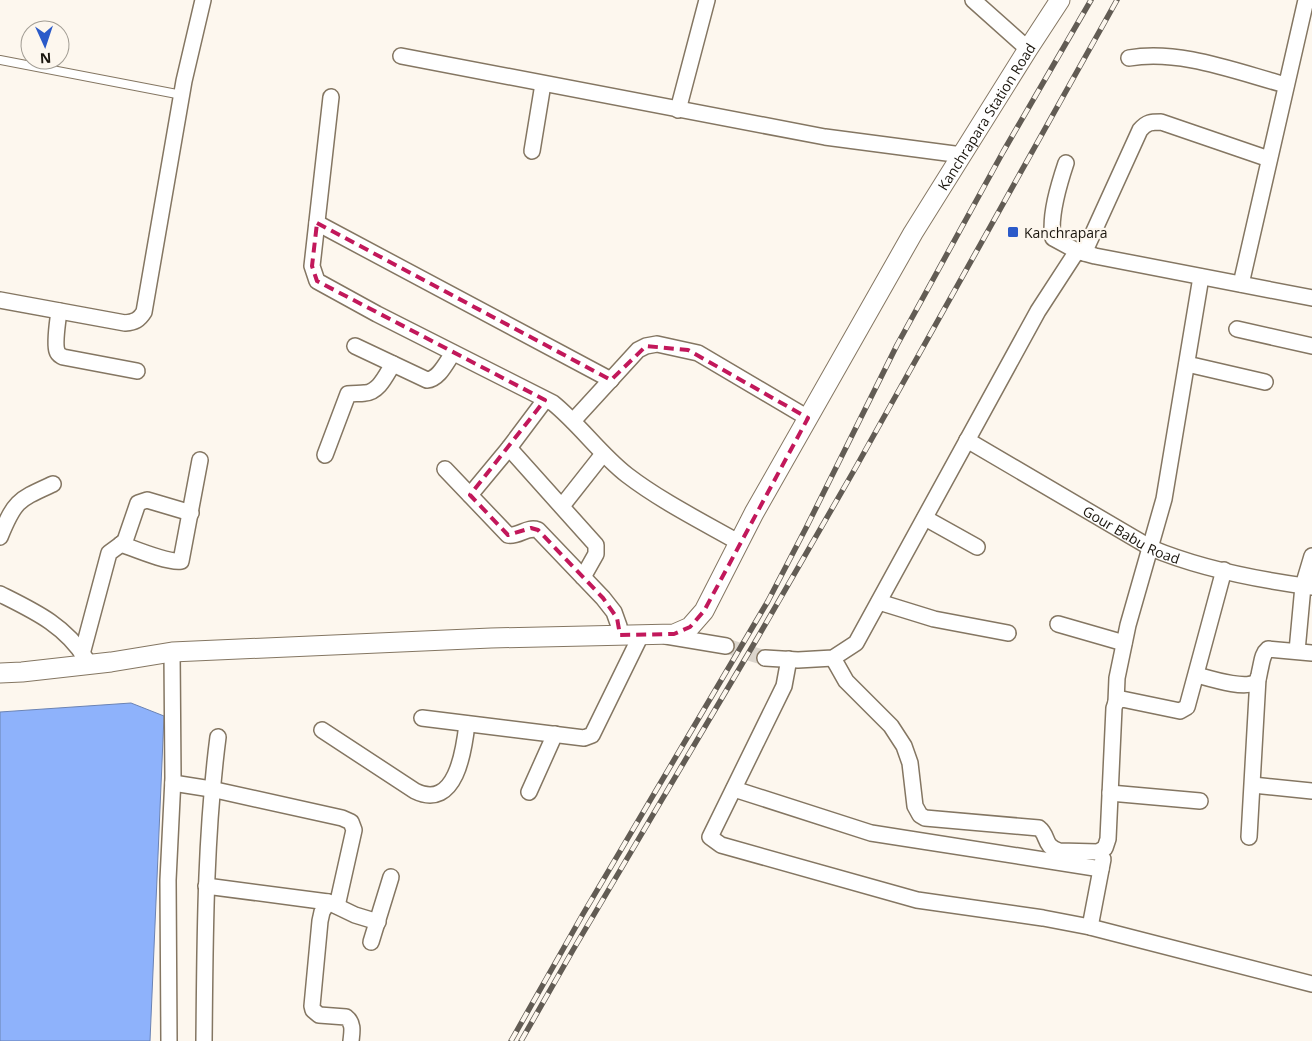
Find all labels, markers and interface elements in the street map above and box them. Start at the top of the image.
north arrow [20,20,70,70]
street label: Kanchrapara Station Road [933,39,1039,194]
text: N [40,49,52,68]
place label: Kanchrapara [1024,223,1108,242]
marker: Kanchrapara [1006,225,1020,239]
street label: Gour Babu Road [1080,501,1183,568]

